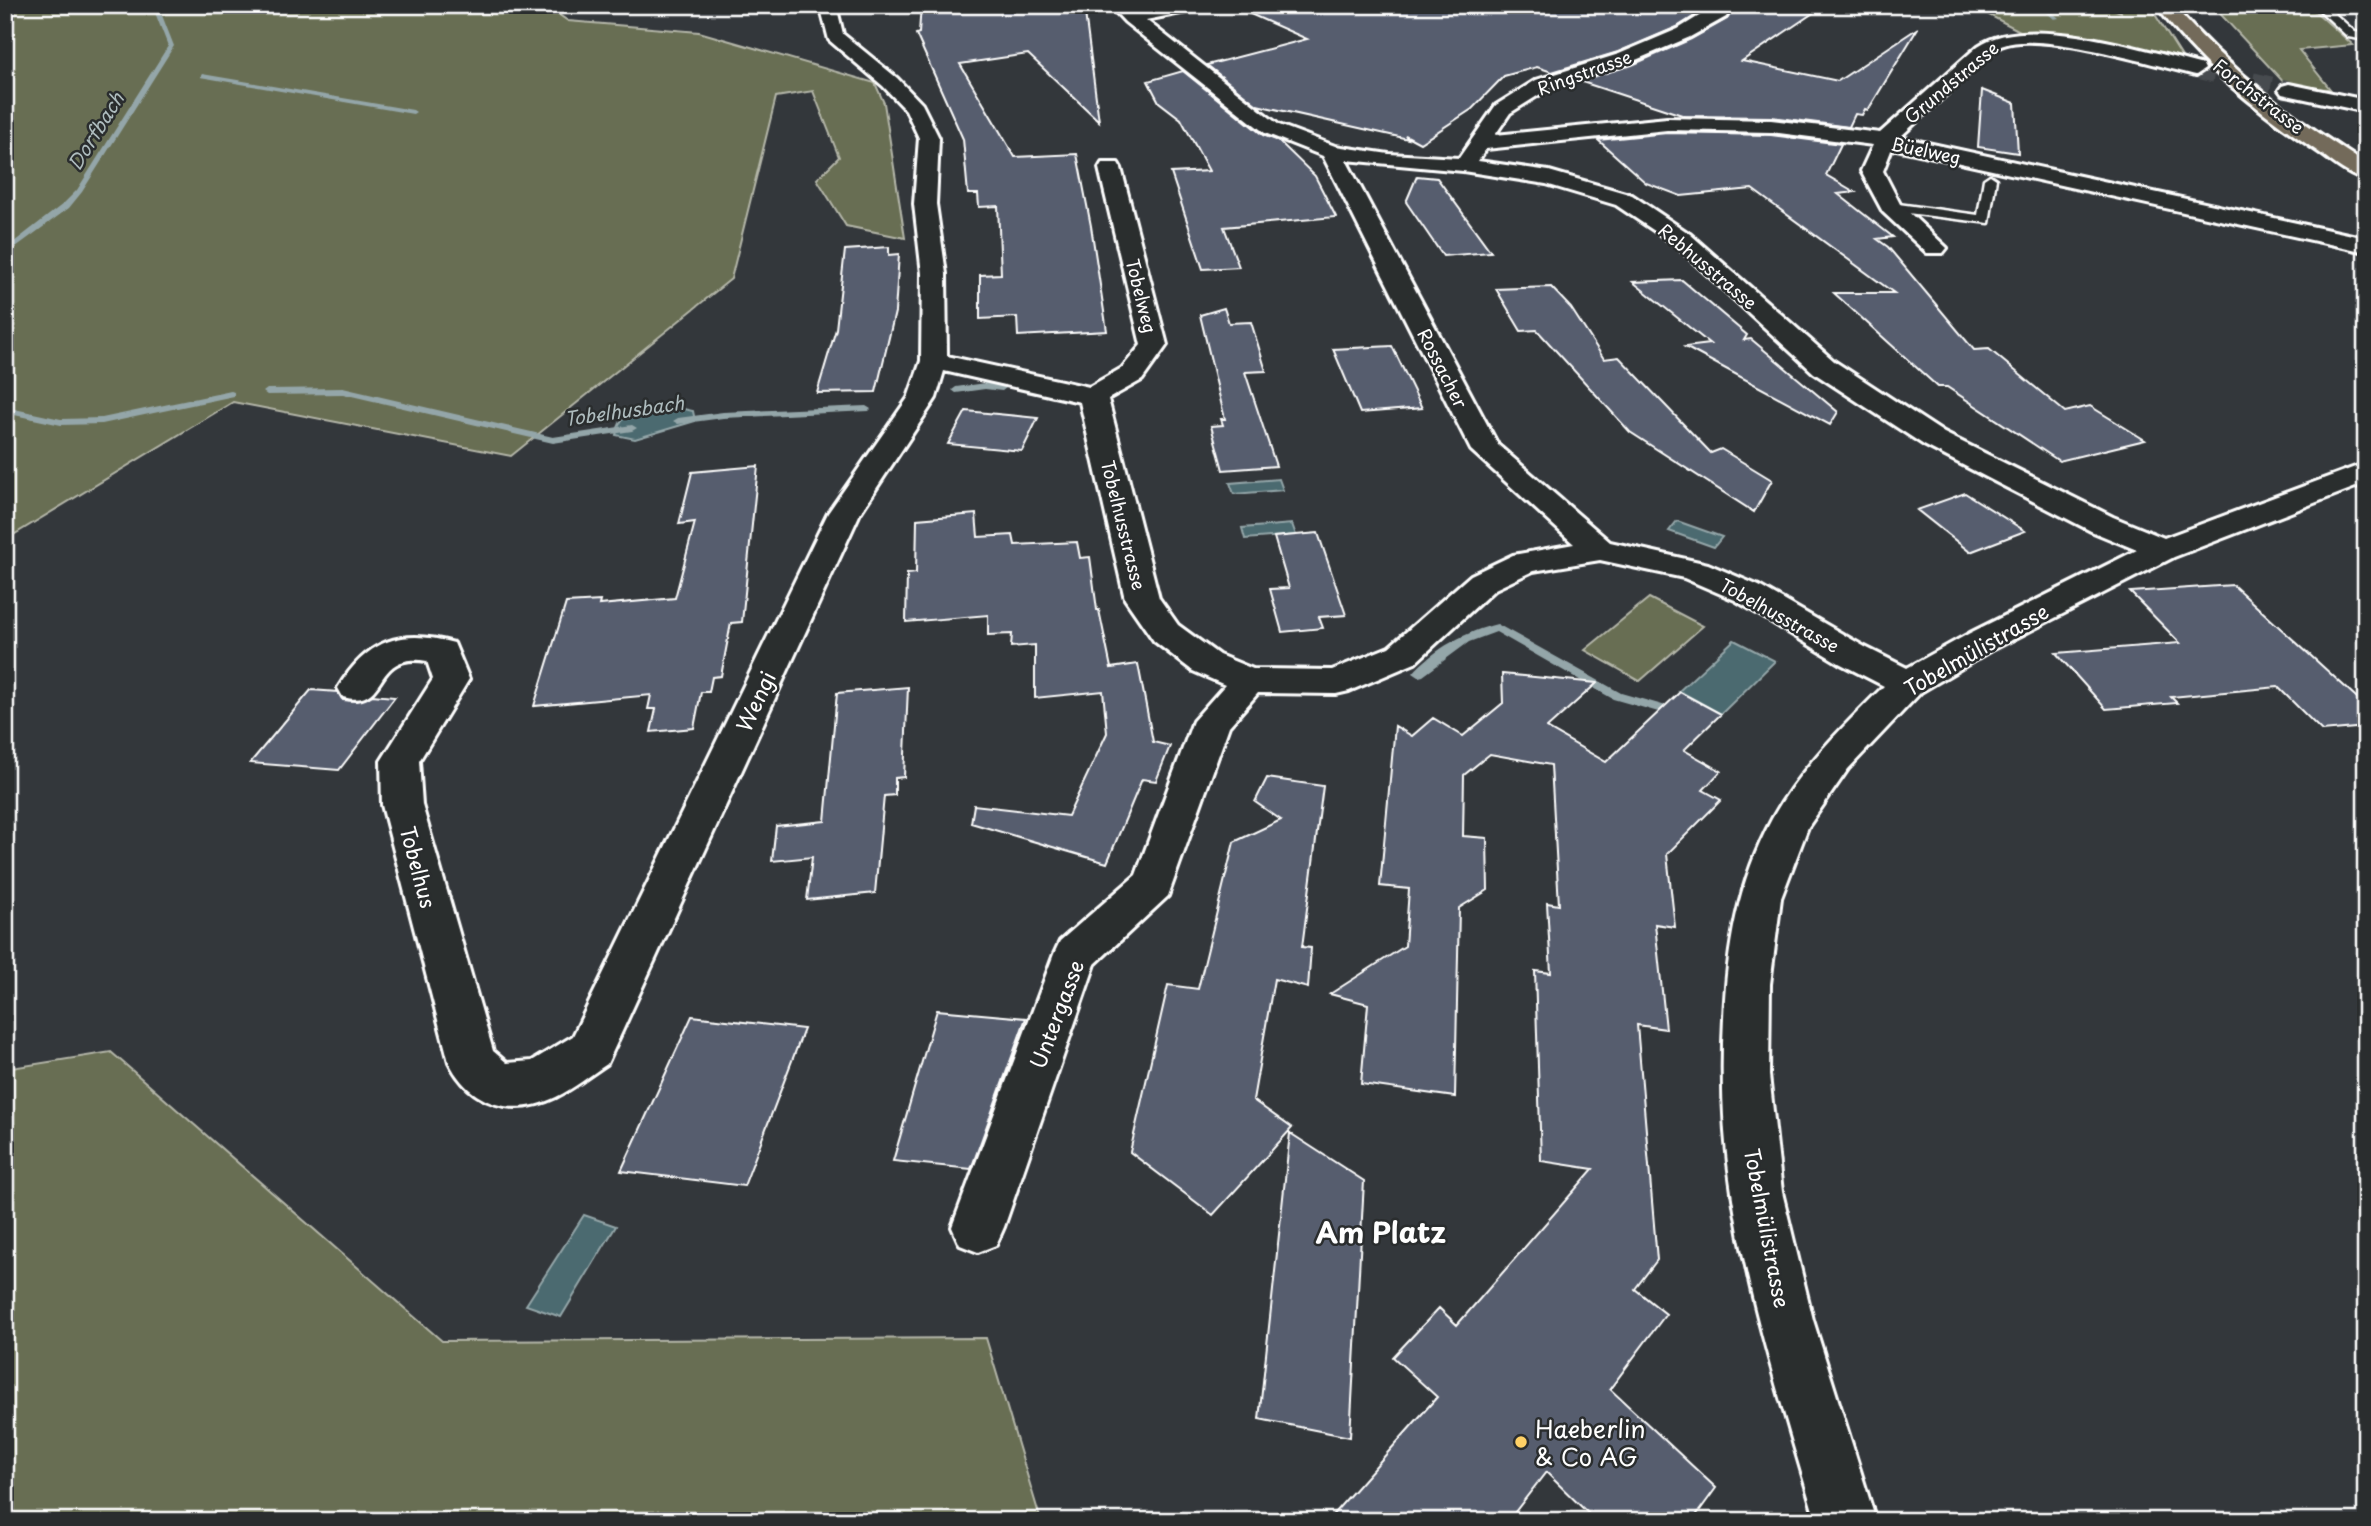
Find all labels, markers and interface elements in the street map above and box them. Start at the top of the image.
street label: Grundstrasse [1898,34,2004,130]
street label: Ringstrasse [1533,42,1635,102]
street label: Forchstrasse [2208,52,2310,140]
water label: Dorfbach [60,86,131,176]
street label: Büelweg [1889,129,1963,171]
street label: Rebhusstrasse [1653,217,1763,315]
street label: Tobelweg [1120,256,1164,336]
street label: Rossacher [1411,323,1475,413]
water label: Tobelhusbach [563,388,686,432]
street label: Tobelhusstrasse [1095,457,1153,593]
street label: Tobelhusstrasse [1715,571,1845,659]
street label: Tobelmülistrasse [1898,595,2054,703]
street label: Wengi [727,666,783,736]
street label: Tobelhus [393,822,445,912]
street label: Untergasse [1021,955,1091,1073]
street label: Tobelmülistrasse [1737,1145,1799,1311]
district label: Am Platz [1316,1210,1446,1253]
place label: Haeberlin & Co AG [1535,1410,1646,1474]
marker: Haeberlin & Co AG [1513,1434,1529,1450]

